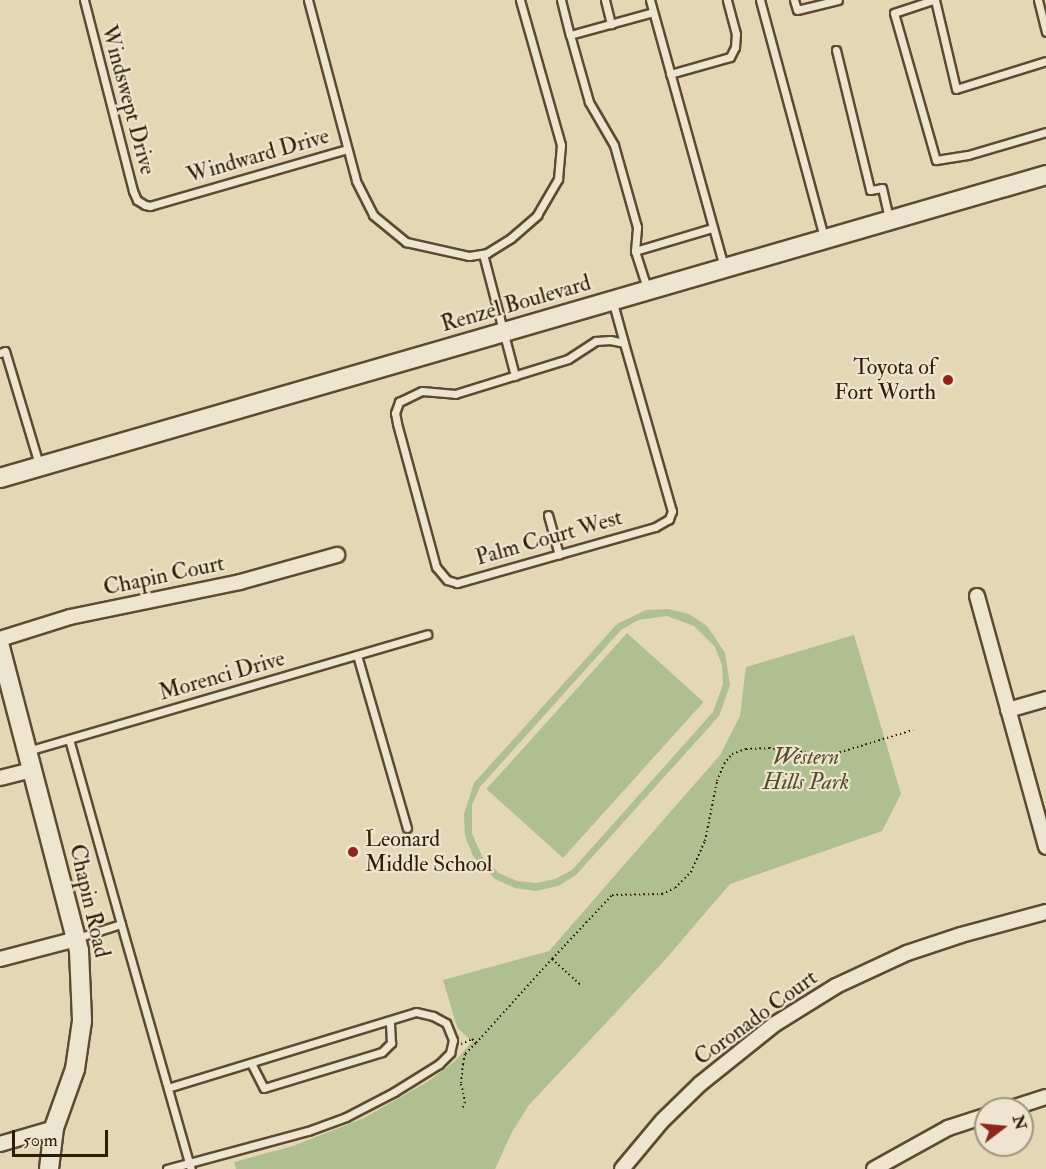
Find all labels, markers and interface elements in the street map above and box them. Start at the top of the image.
street label: Windswept Drive [95,22,161,178]
street label: Windward Drive [184,123,332,189]
street label: Renzel Boulevard [438,270,594,338]
place label: Toyota of Fort Worth [834,354,936,406]
marker: Toyota of Fort Worth [941,373,955,387]
street label: Palm Court West [473,504,625,572]
street label: Chapin Court [101,550,227,602]
street label: Morenci Drive [156,645,288,707]
park label: Western Hills Park [763,744,849,796]
place label: Leonard Middle School [365,826,492,878]
street label: Chapin Road [63,842,115,960]
marker: Leonard Middle School [346,845,360,859]
street label: Coronado Court [689,965,823,1071]
north arrow [974,1097,1034,1157]
text: N [1008,1113,1031,1132]
scale bar [15,1118,111,1156]
text: 50 m [23,1129,58,1152]

